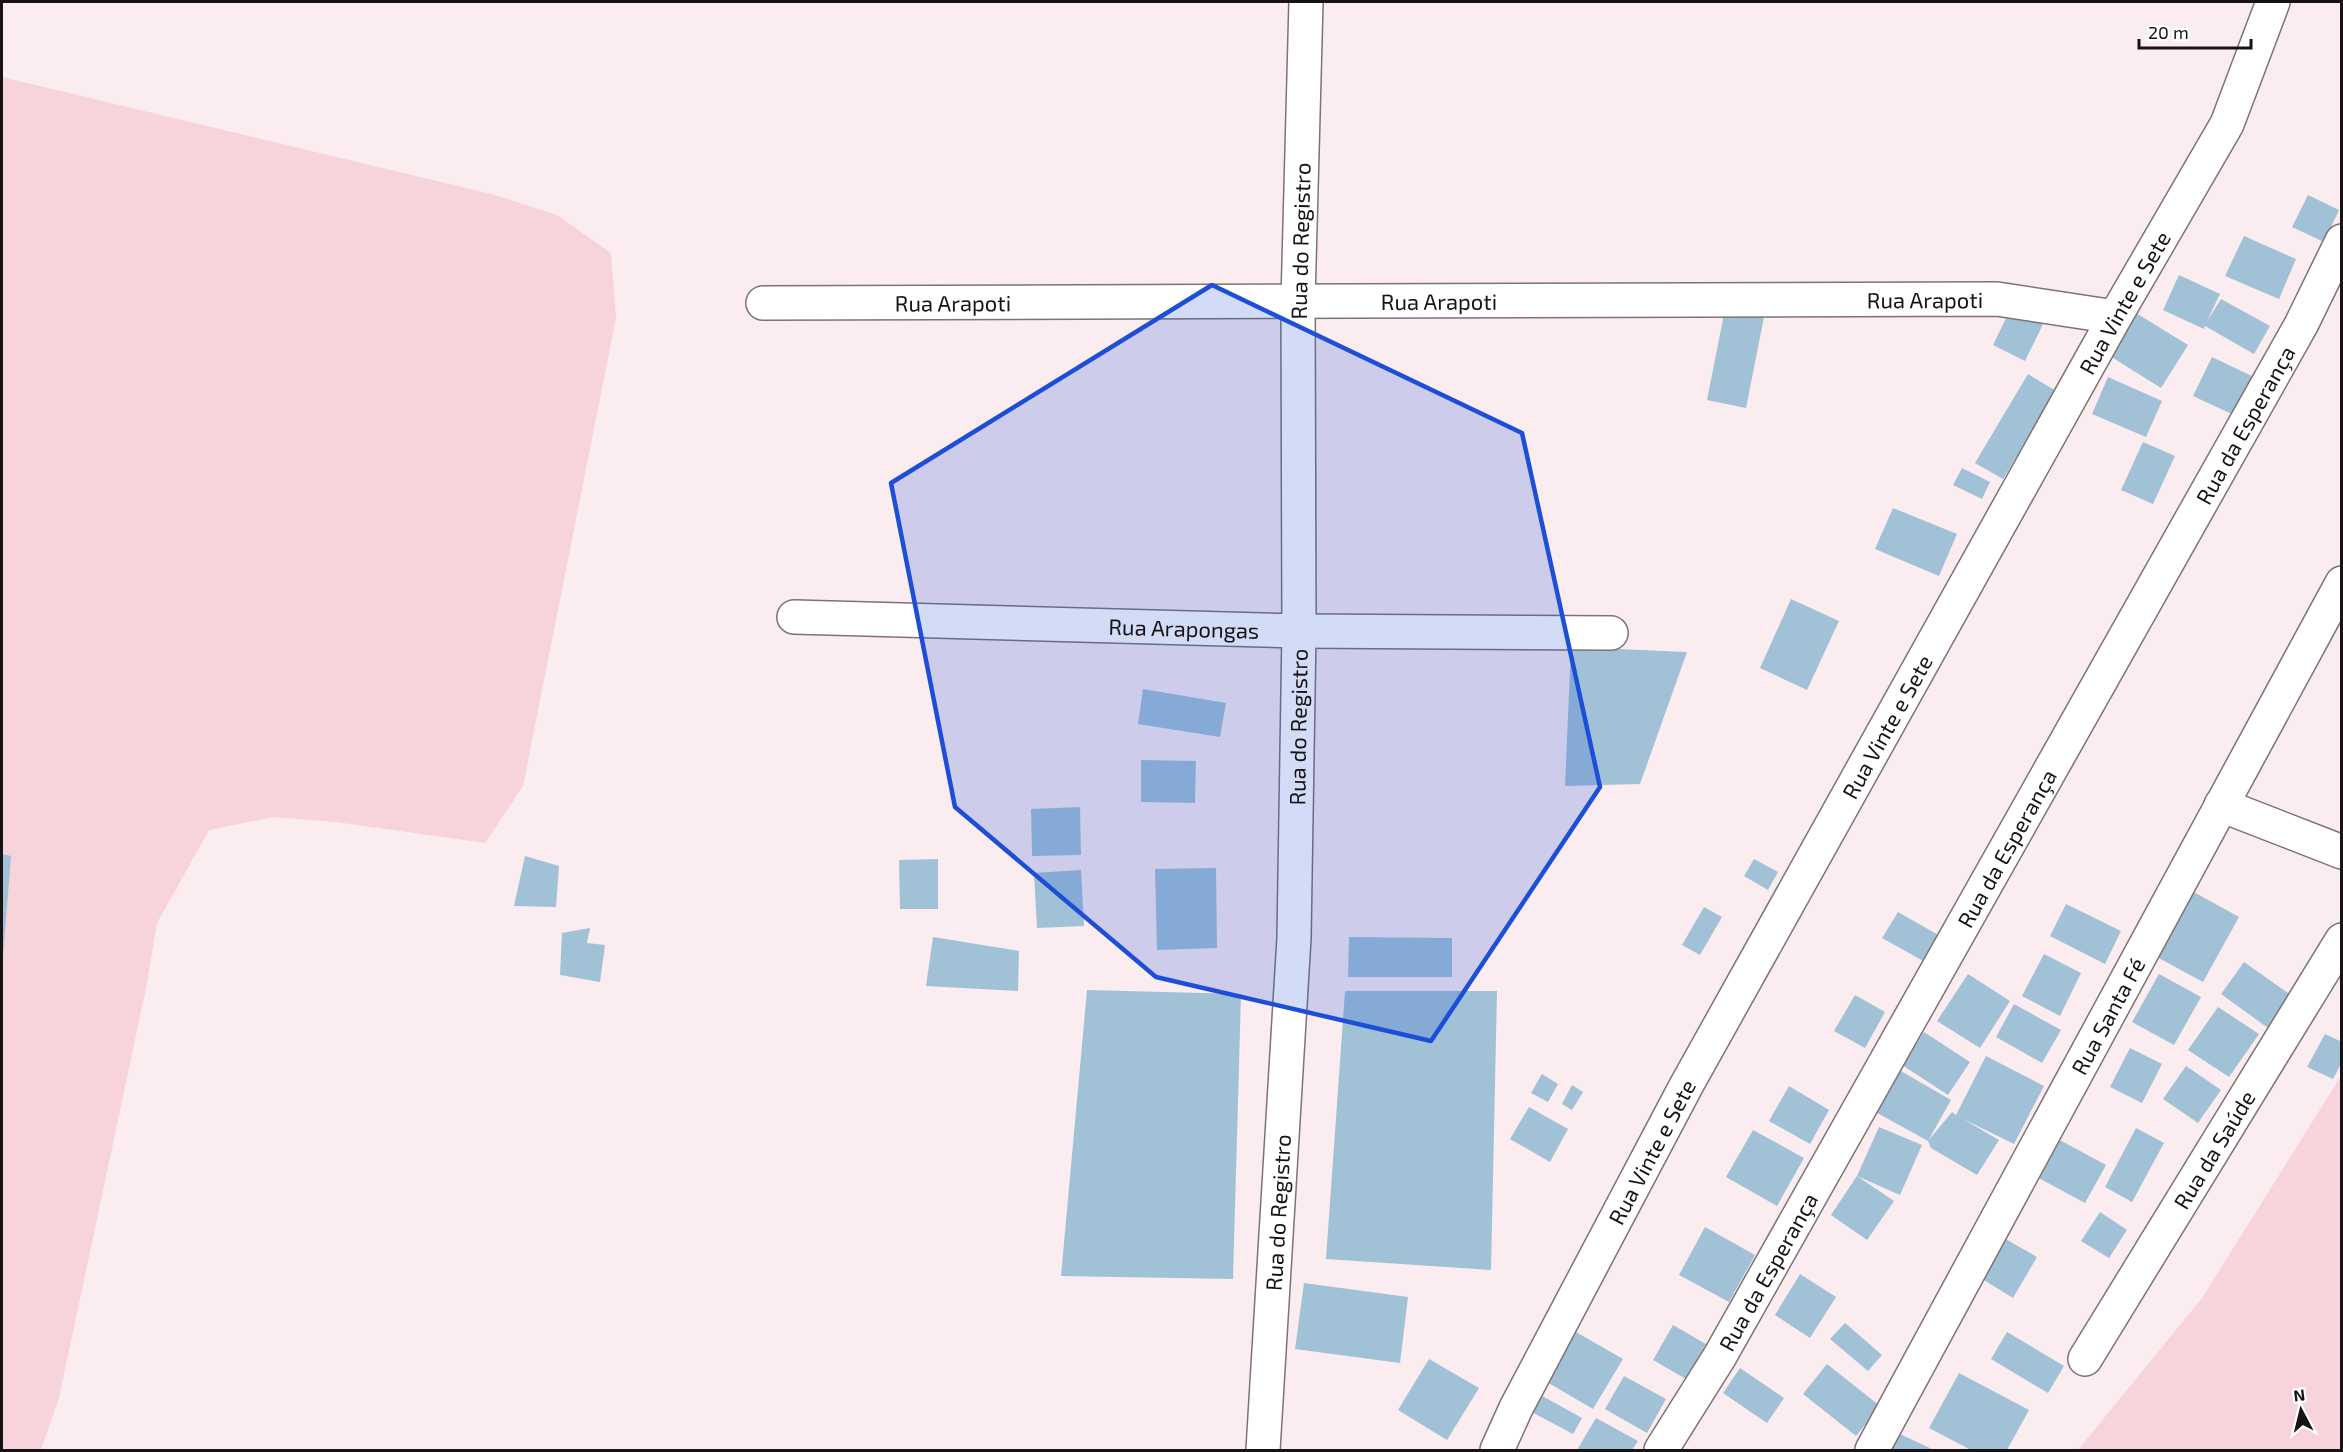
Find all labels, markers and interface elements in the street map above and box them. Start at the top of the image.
scale bar [2139,12,2252,50]
text: 20 m [2148,21,2189,43]
street label: Rua do Registro [1285,162,1315,319]
street label: Rua Vinte e Sete [2073,226,2175,378]
street label: Rua Arapoti [1867,286,1983,312]
street label: Rua Arapoti [1381,288,1497,314]
street label: Rua Arapoti [895,289,1011,316]
street label: Rua da Esperança [2190,341,2300,508]
street label: Rua Arapongas [1108,613,1260,643]
street label: Rua do Registro [1283,648,1312,806]
street label: Rua Vinte e Sete [1836,650,1937,803]
street label: Rua da Esperança [1951,764,2061,932]
street label: Rua Santa Fé [2065,953,2150,1079]
street label: Rua Vinte e Sete [1602,1074,1700,1229]
street label: Rua da Saúde [2167,1085,2260,1213]
street label: Rua do Registro [1260,1133,1295,1292]
street label: Rua da Esperança [1713,1188,1823,1355]
north arrow [2271,1380,2331,1440]
text: N [2292,1384,2306,1405]

